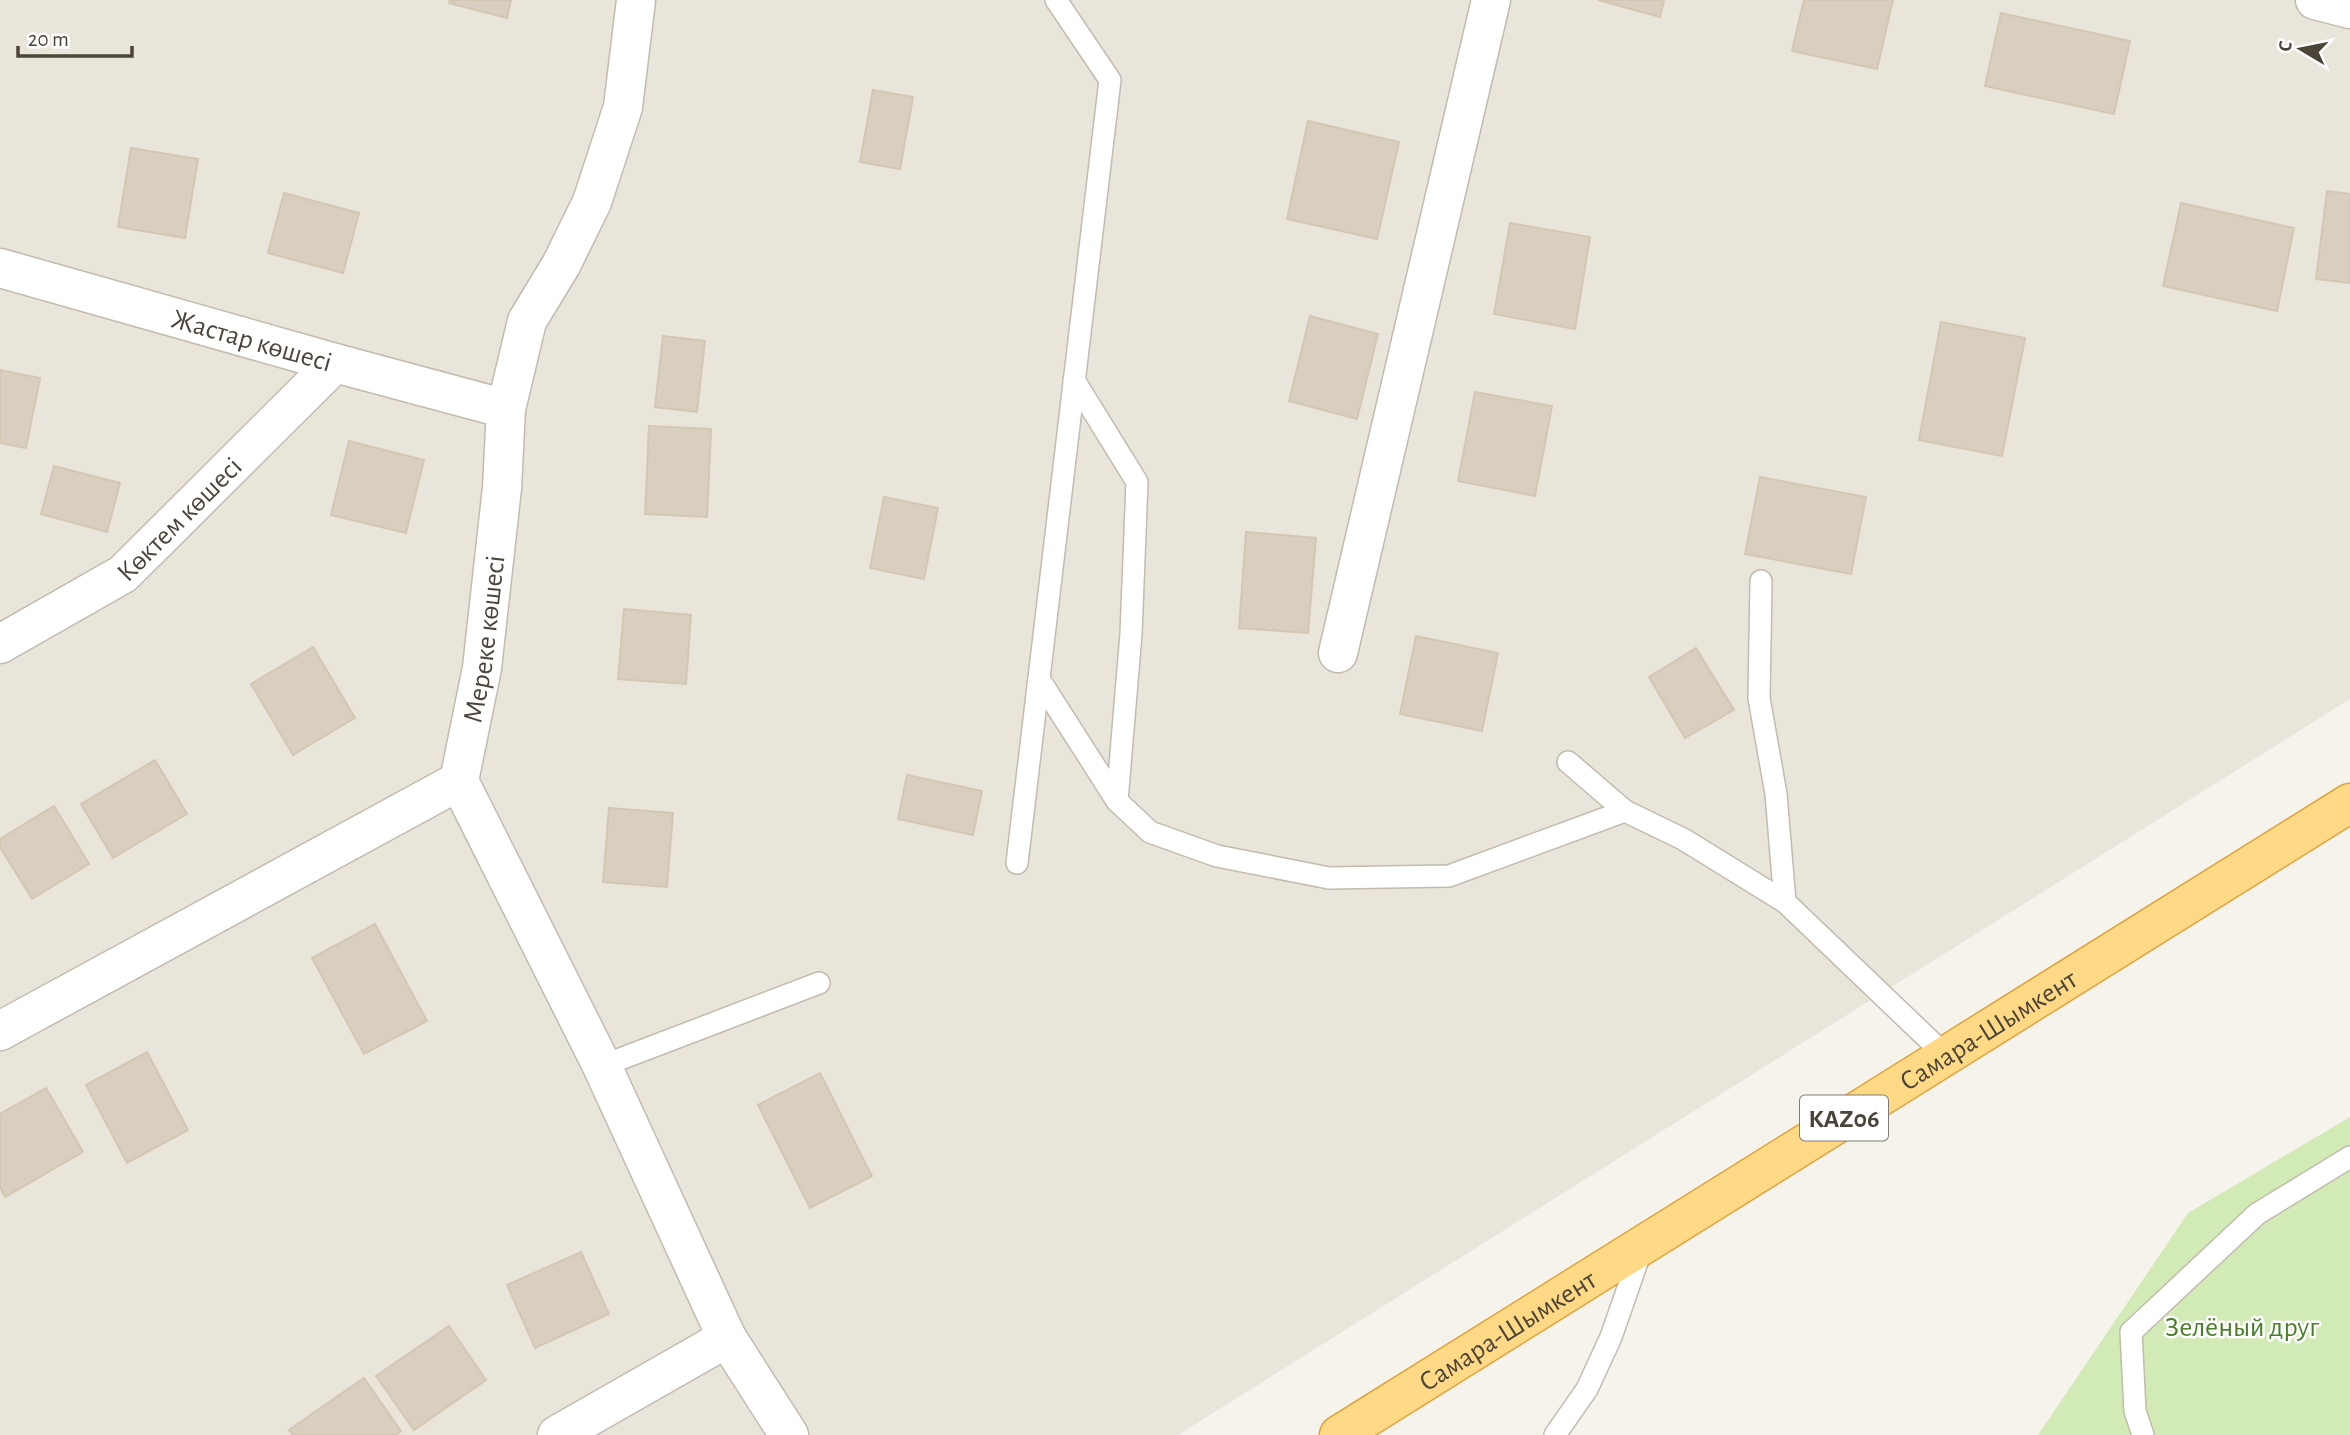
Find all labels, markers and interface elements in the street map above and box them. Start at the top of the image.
scale bar [18,14,131,58]
north arrow [2266,14,2336,84]
text: 20 m [28,29,69,50]
text: С [2275,39,2296,53]
street label: Жастар көшесі [168,305,335,377]
street label: Көктем көшесі [112,453,248,588]
street label: Мереке көшесі [459,554,510,725]
street label: Самара-Шымкент [1895,965,2083,1097]
road number: KАZ06 [1800,1096,1888,1140]
street label: Самара-Шымкент [1415,1266,1602,1397]
park label: Зелёный друг [2165,1314,2319,1342]

